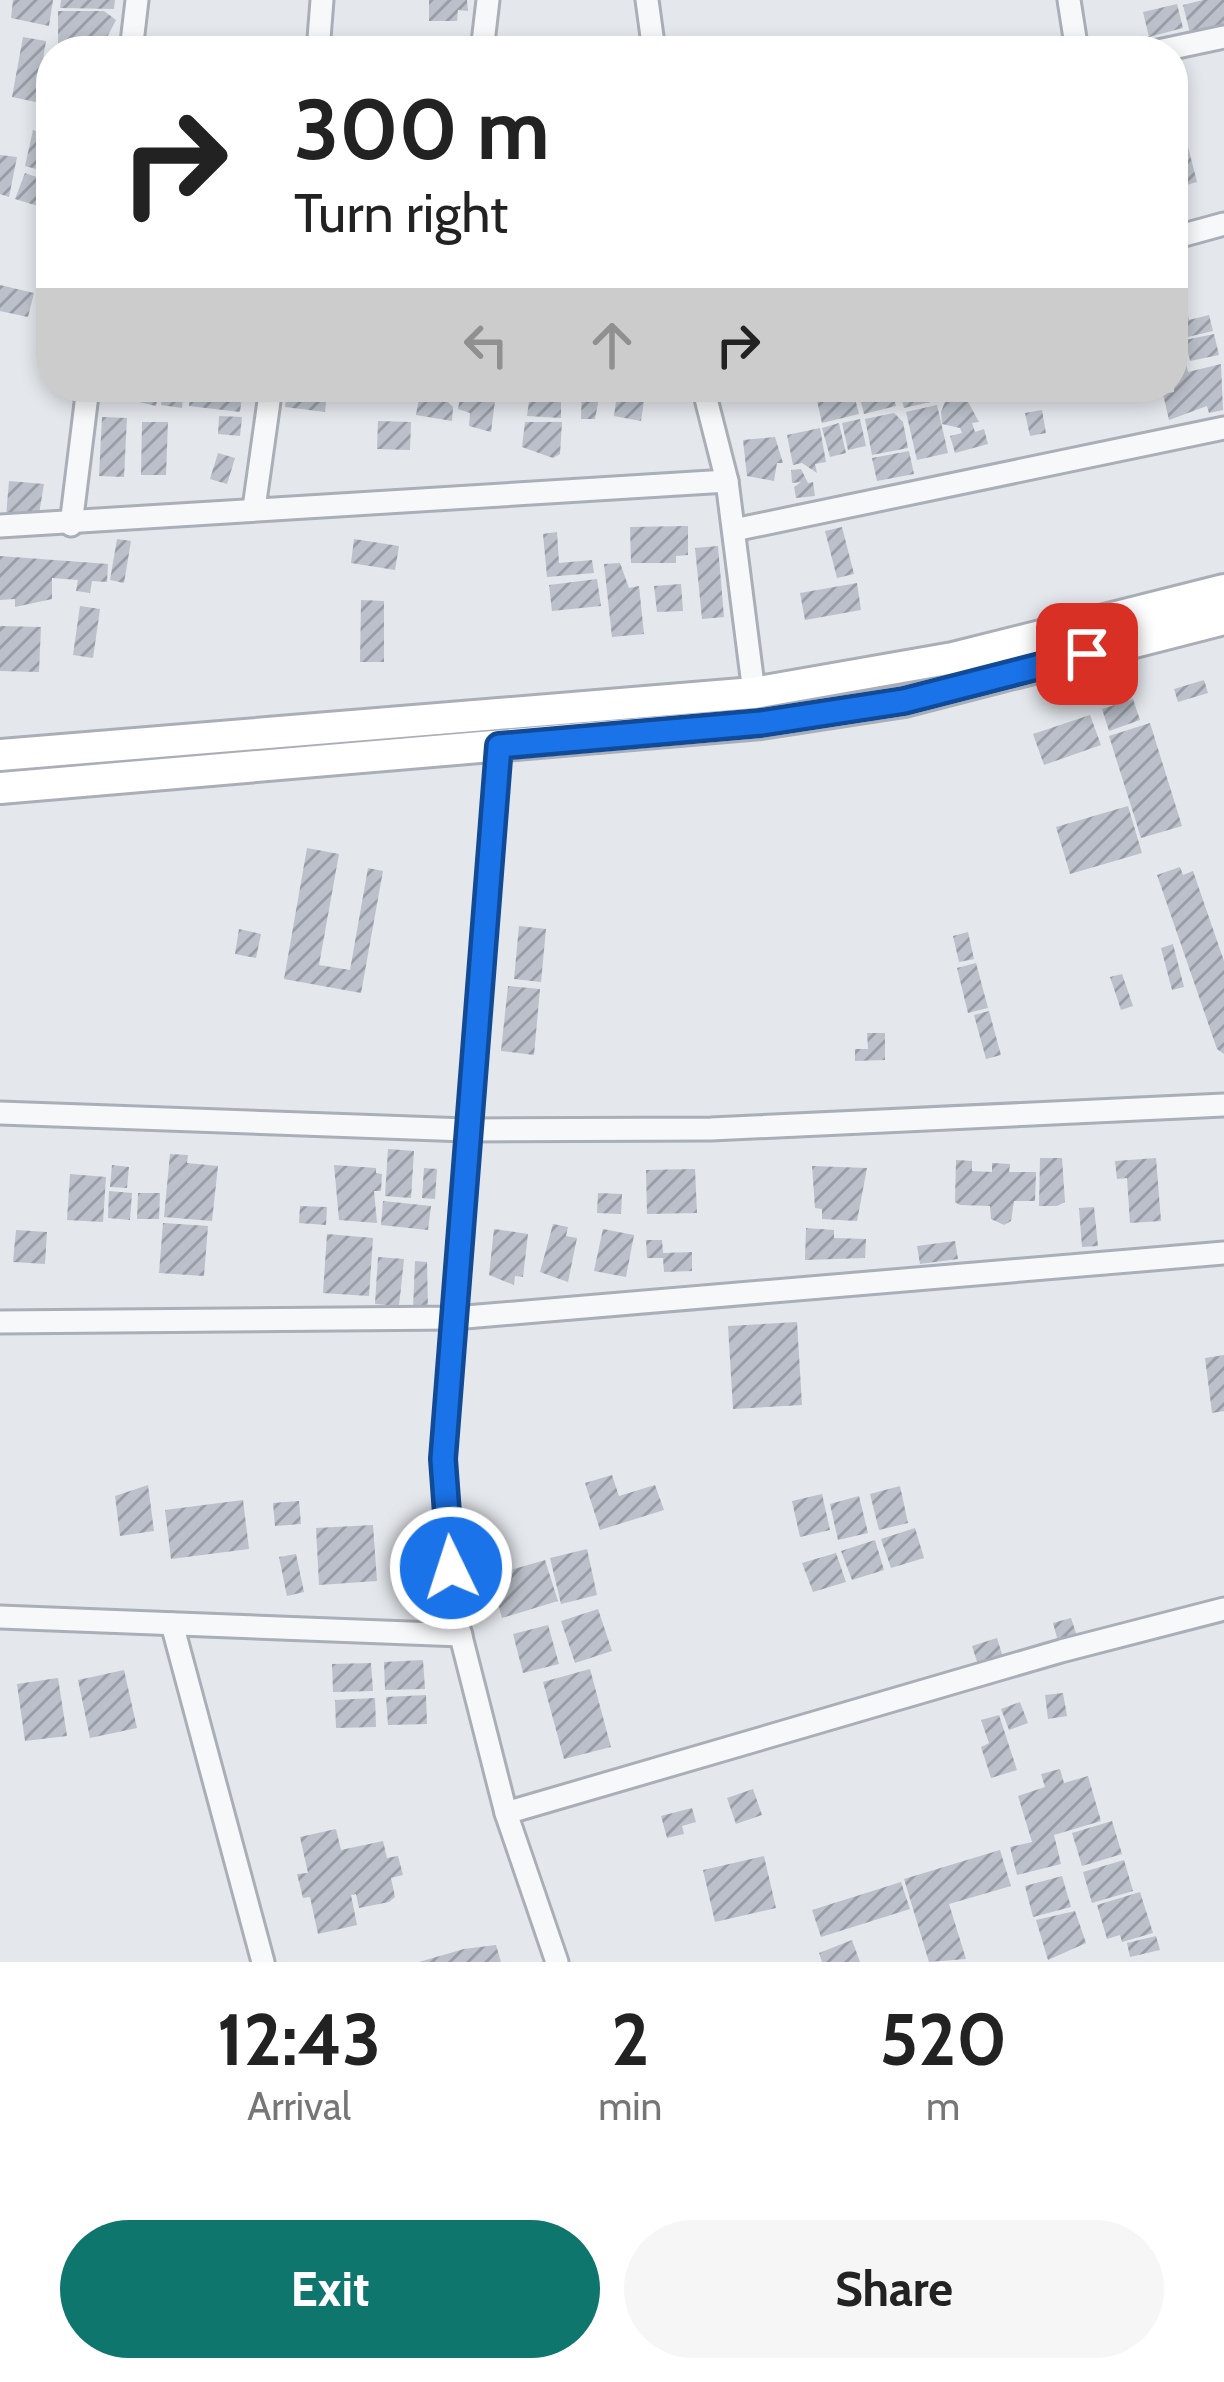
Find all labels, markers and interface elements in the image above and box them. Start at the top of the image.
text: 300 m [294,78,550,180]
icon: right [96,84,252,240]
text: Turn right [294,180,508,246]
icon: left [453,312,519,378]
icon: ahead [579,312,645,378]
icon: right [705,312,771,378]
pin [1036,603,1138,705]
icon: arrive [1054,621,1120,687]
position arrow [388,1505,514,1631]
text: 12:43 [217,1996,381,2083]
text: 2 [611,1996,649,2083]
text: 520 [879,1996,1007,2083]
text: Arrival [247,2082,351,2130]
text: min [598,2082,662,2130]
text: m [926,2082,960,2130]
button: Exit [60,2220,600,2358]
button: Share [624,2220,1164,2358]

